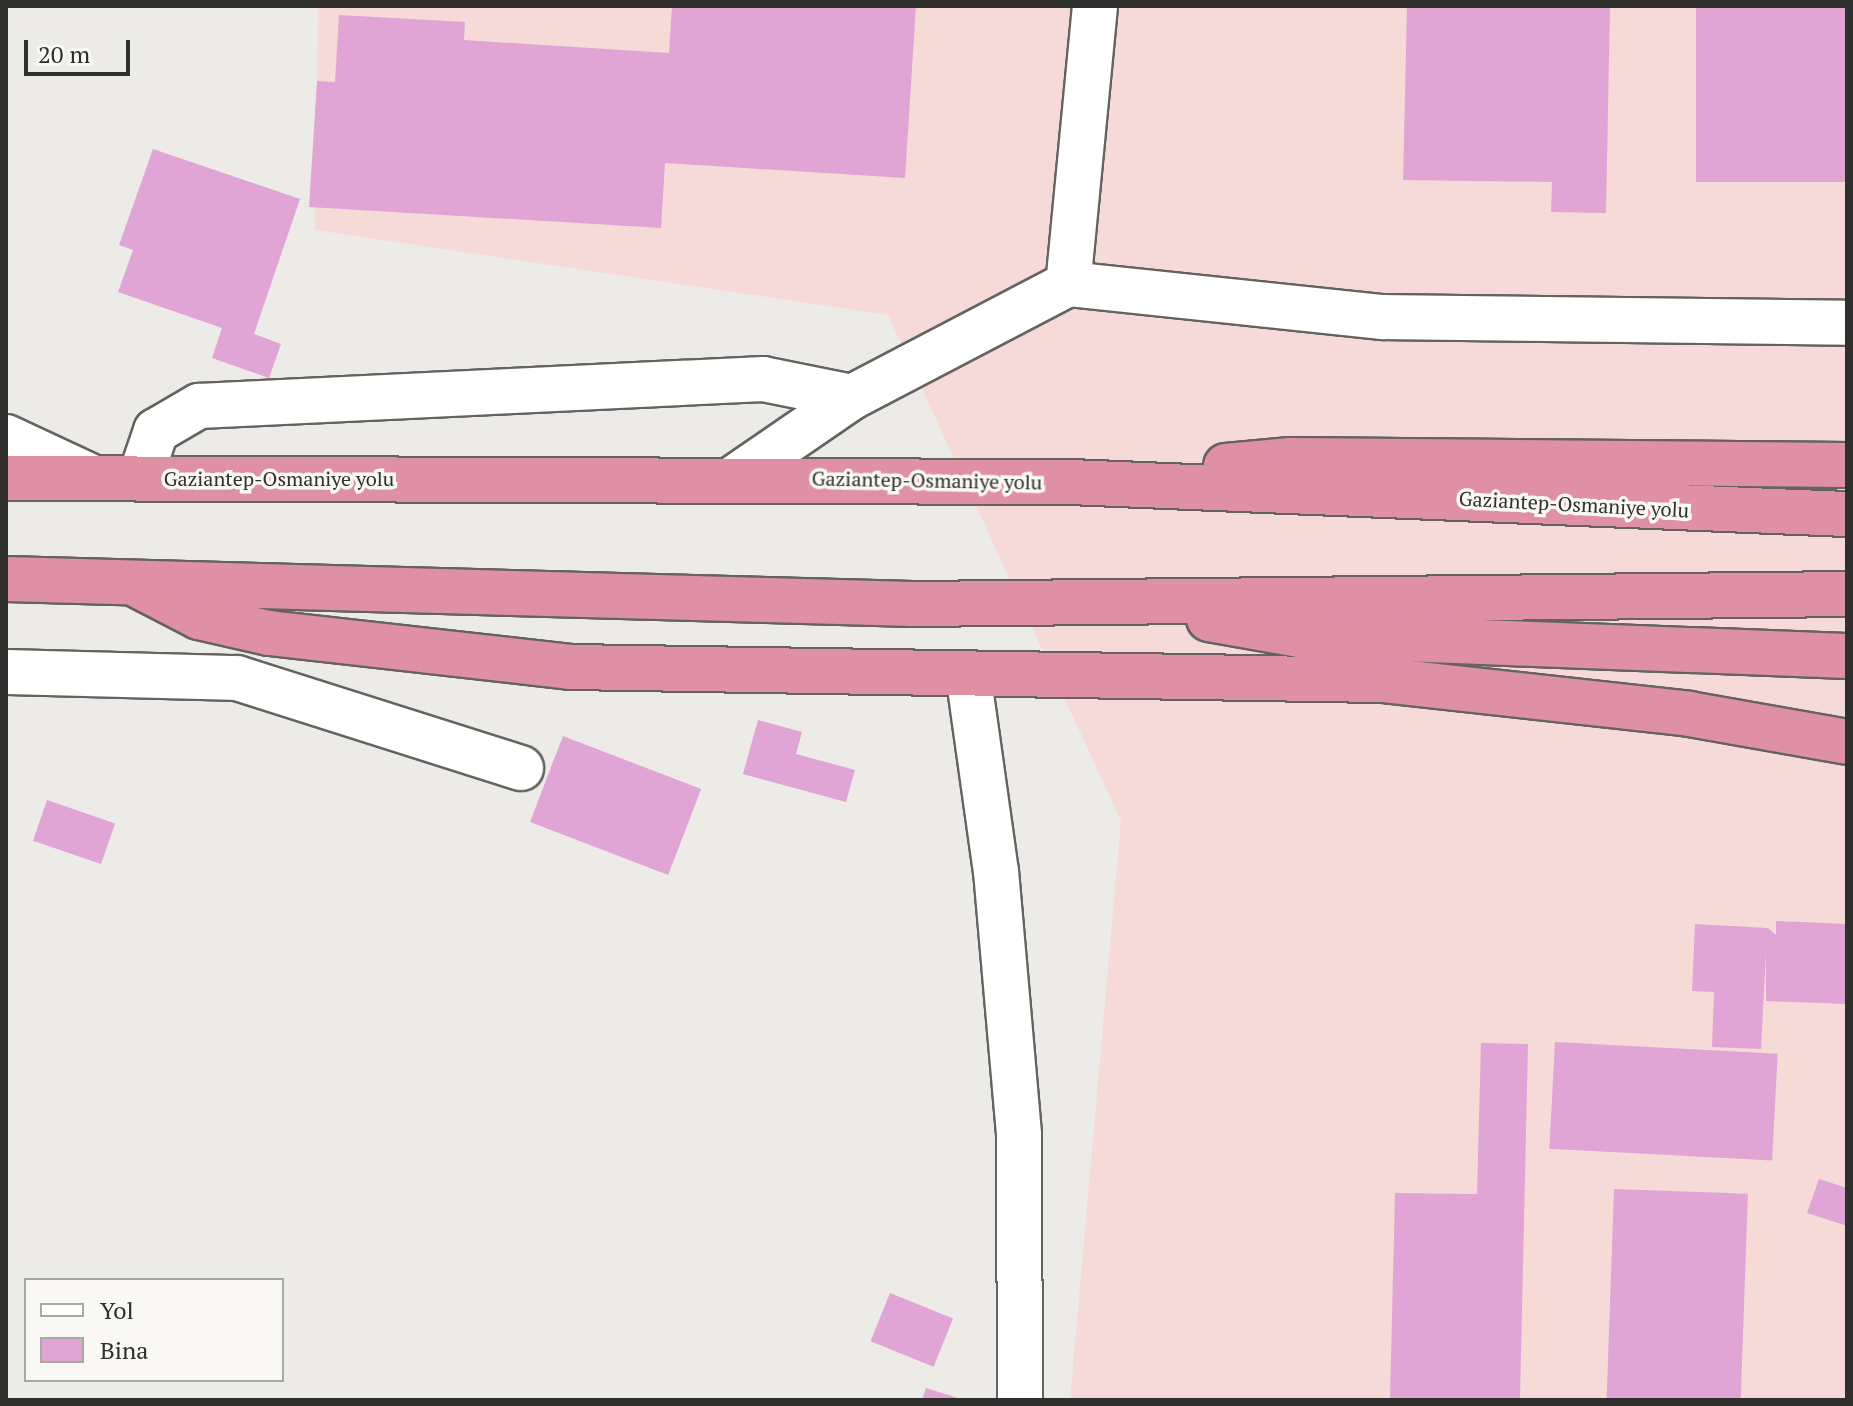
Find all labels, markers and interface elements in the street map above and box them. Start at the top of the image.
scale bar [28,24,134,74]
text: 20 m [38,38,90,70]
street label: Gaziantep-Osmaniye yolu [164,466,394,490]
street label: Gaziantep-Osmaniye yolu [812,466,1042,494]
street label: Gaziantep-Osmaniye yolu [1458,486,1690,522]
legend [24,1278,284,1382]
text: Yol [100,1294,134,1326]
text: Bina [100,1334,148,1366]

